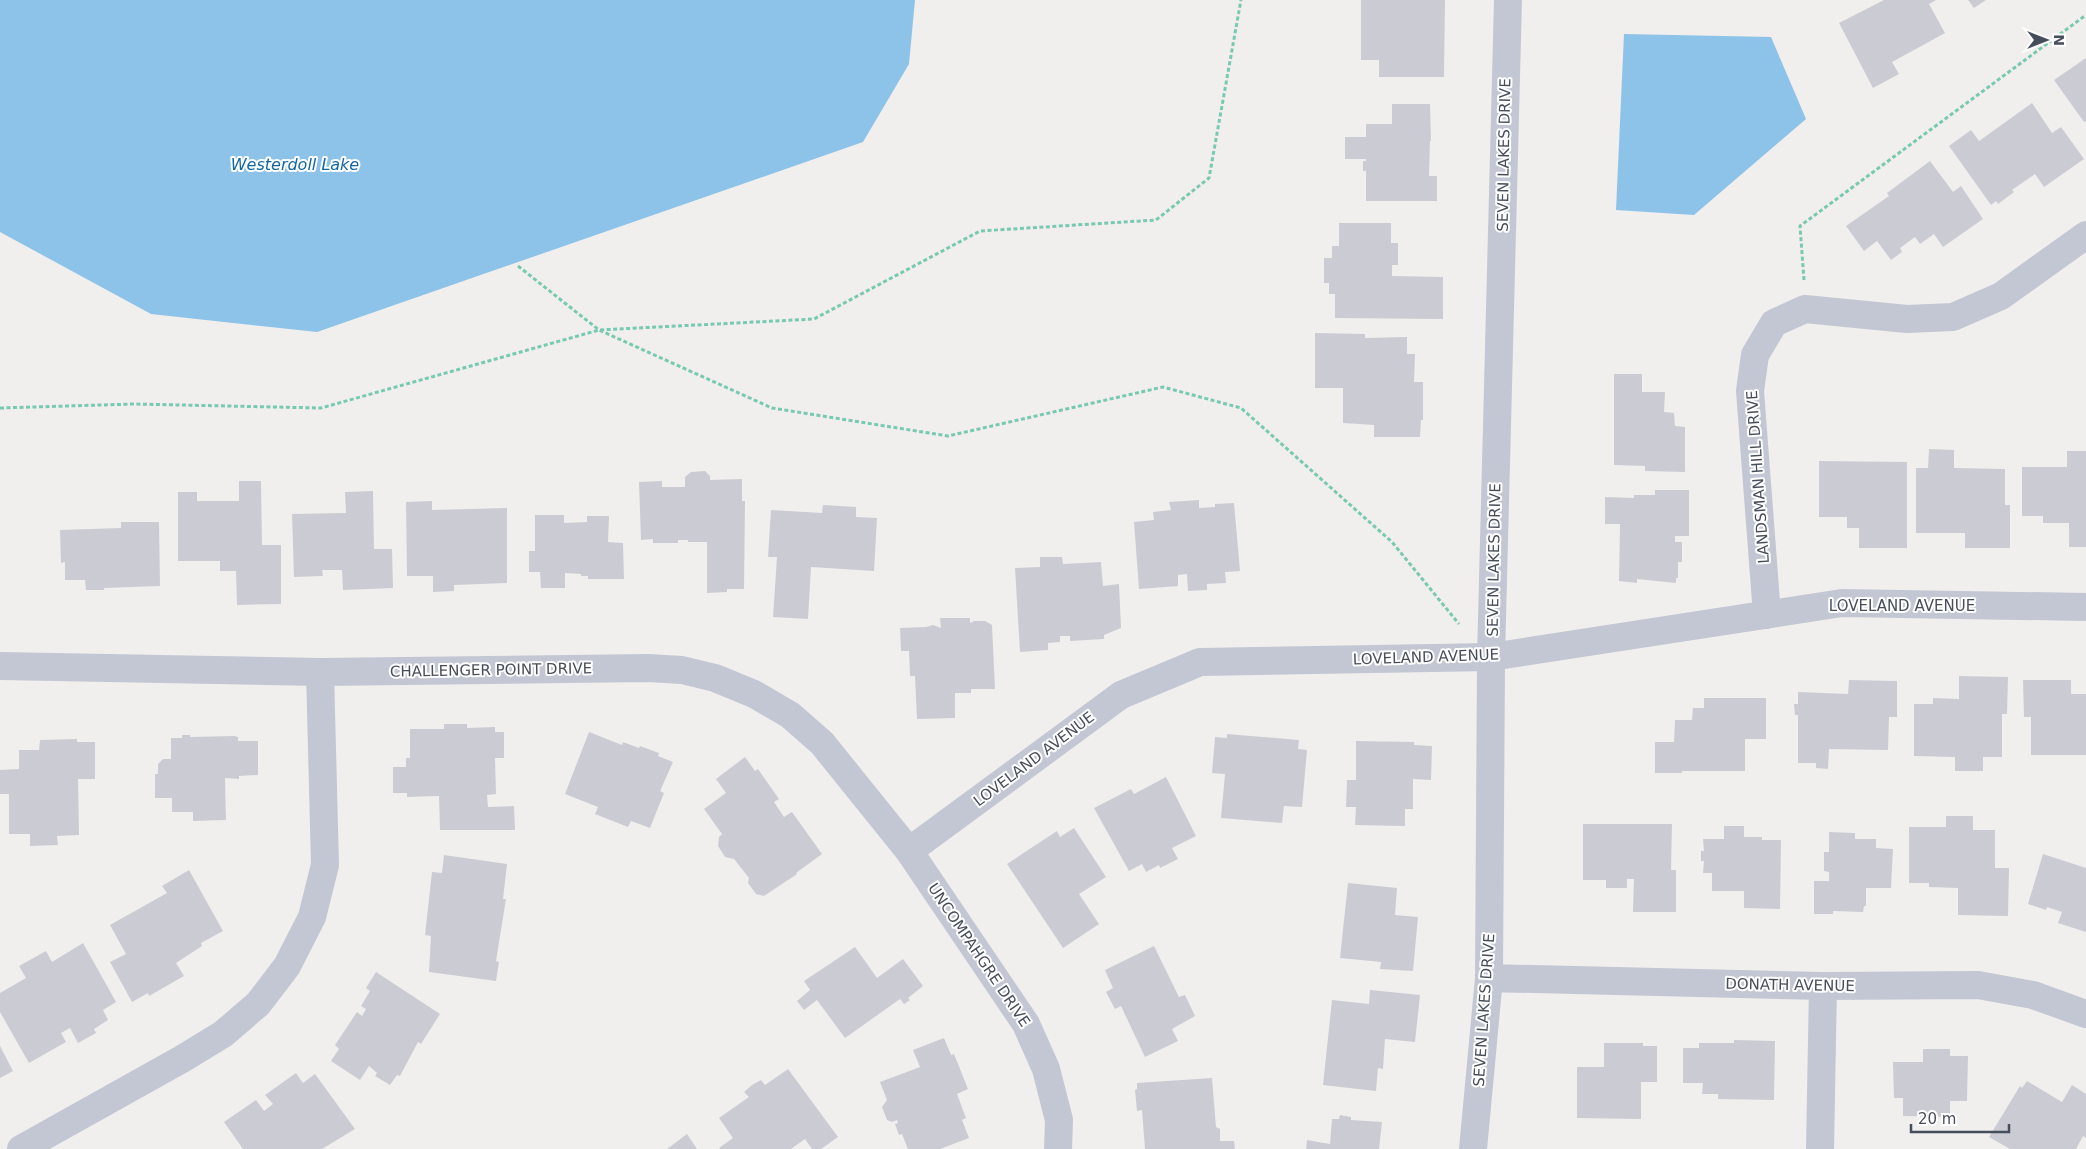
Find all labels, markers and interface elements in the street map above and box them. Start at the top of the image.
north arrow [2021,15,2071,65]
text: N [2051,34,2067,46]
street label: SEVEN LAKES DRIVE [1494,78,1514,232]
water label: Westerdoll Lake [231,155,359,174]
street label: LANDSMAN HILL DRIVE [1743,390,1773,564]
street label: SEVEN LAKES DRIVE [1484,483,1504,637]
street label: LOVELAND AVENUE [1829,597,1975,615]
street label: LOVELAND AVENUE [1353,645,1499,669]
street label: CHALLENGER POINT DRIVE [390,659,592,681]
street label: LOVELAND AVENUE [970,708,1098,810]
street label: UNCOMPAHGRE DRIVE [924,880,1034,1030]
street label: SEVEN LAKES DRIVE [1470,933,1498,1087]
street label: DONATH AVENUE [1725,975,1855,995]
scale bar [1911,1102,2008,1134]
text: 20 m [1918,1110,1956,1128]

